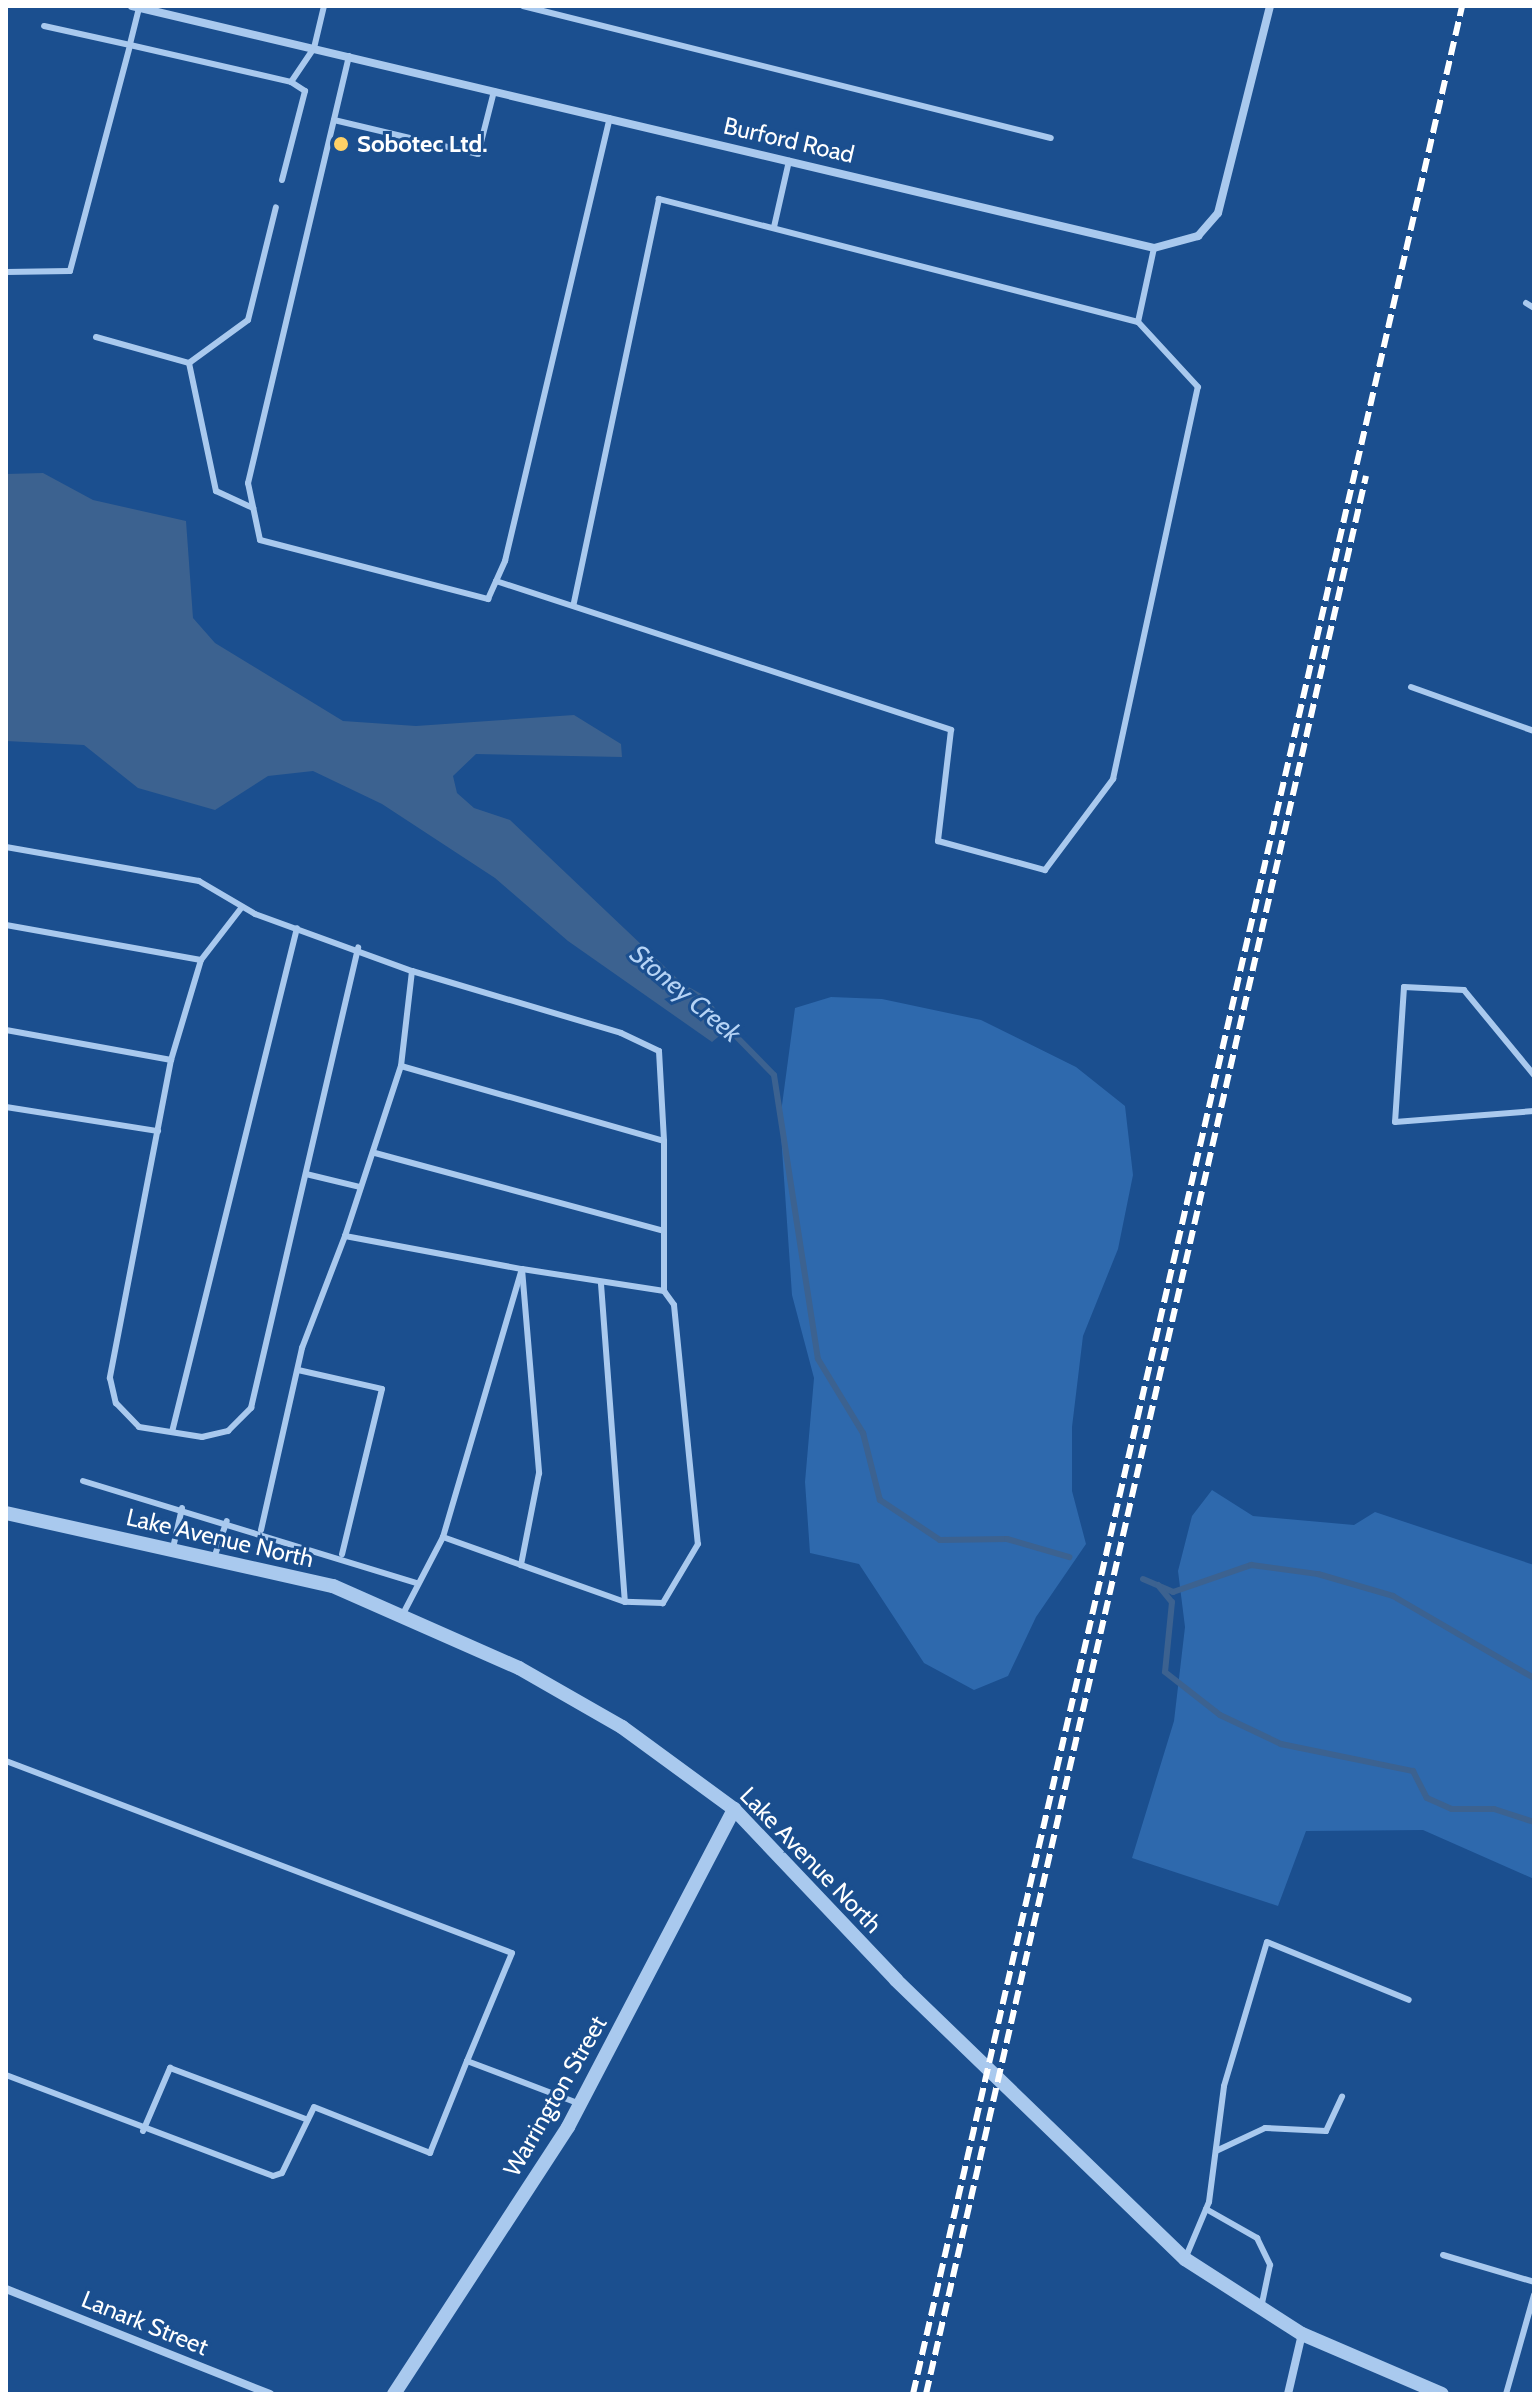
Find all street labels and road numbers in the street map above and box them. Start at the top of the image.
street label: Burford Road [721,111,857,169]
street label: Lake Avenue North [124,1502,316,1574]
street label: Lake Avenue North [734,1781,888,1939]
street label: Warrington Street [497,2011,613,2181]
street label: Lanark Street [78,2285,212,2361]

